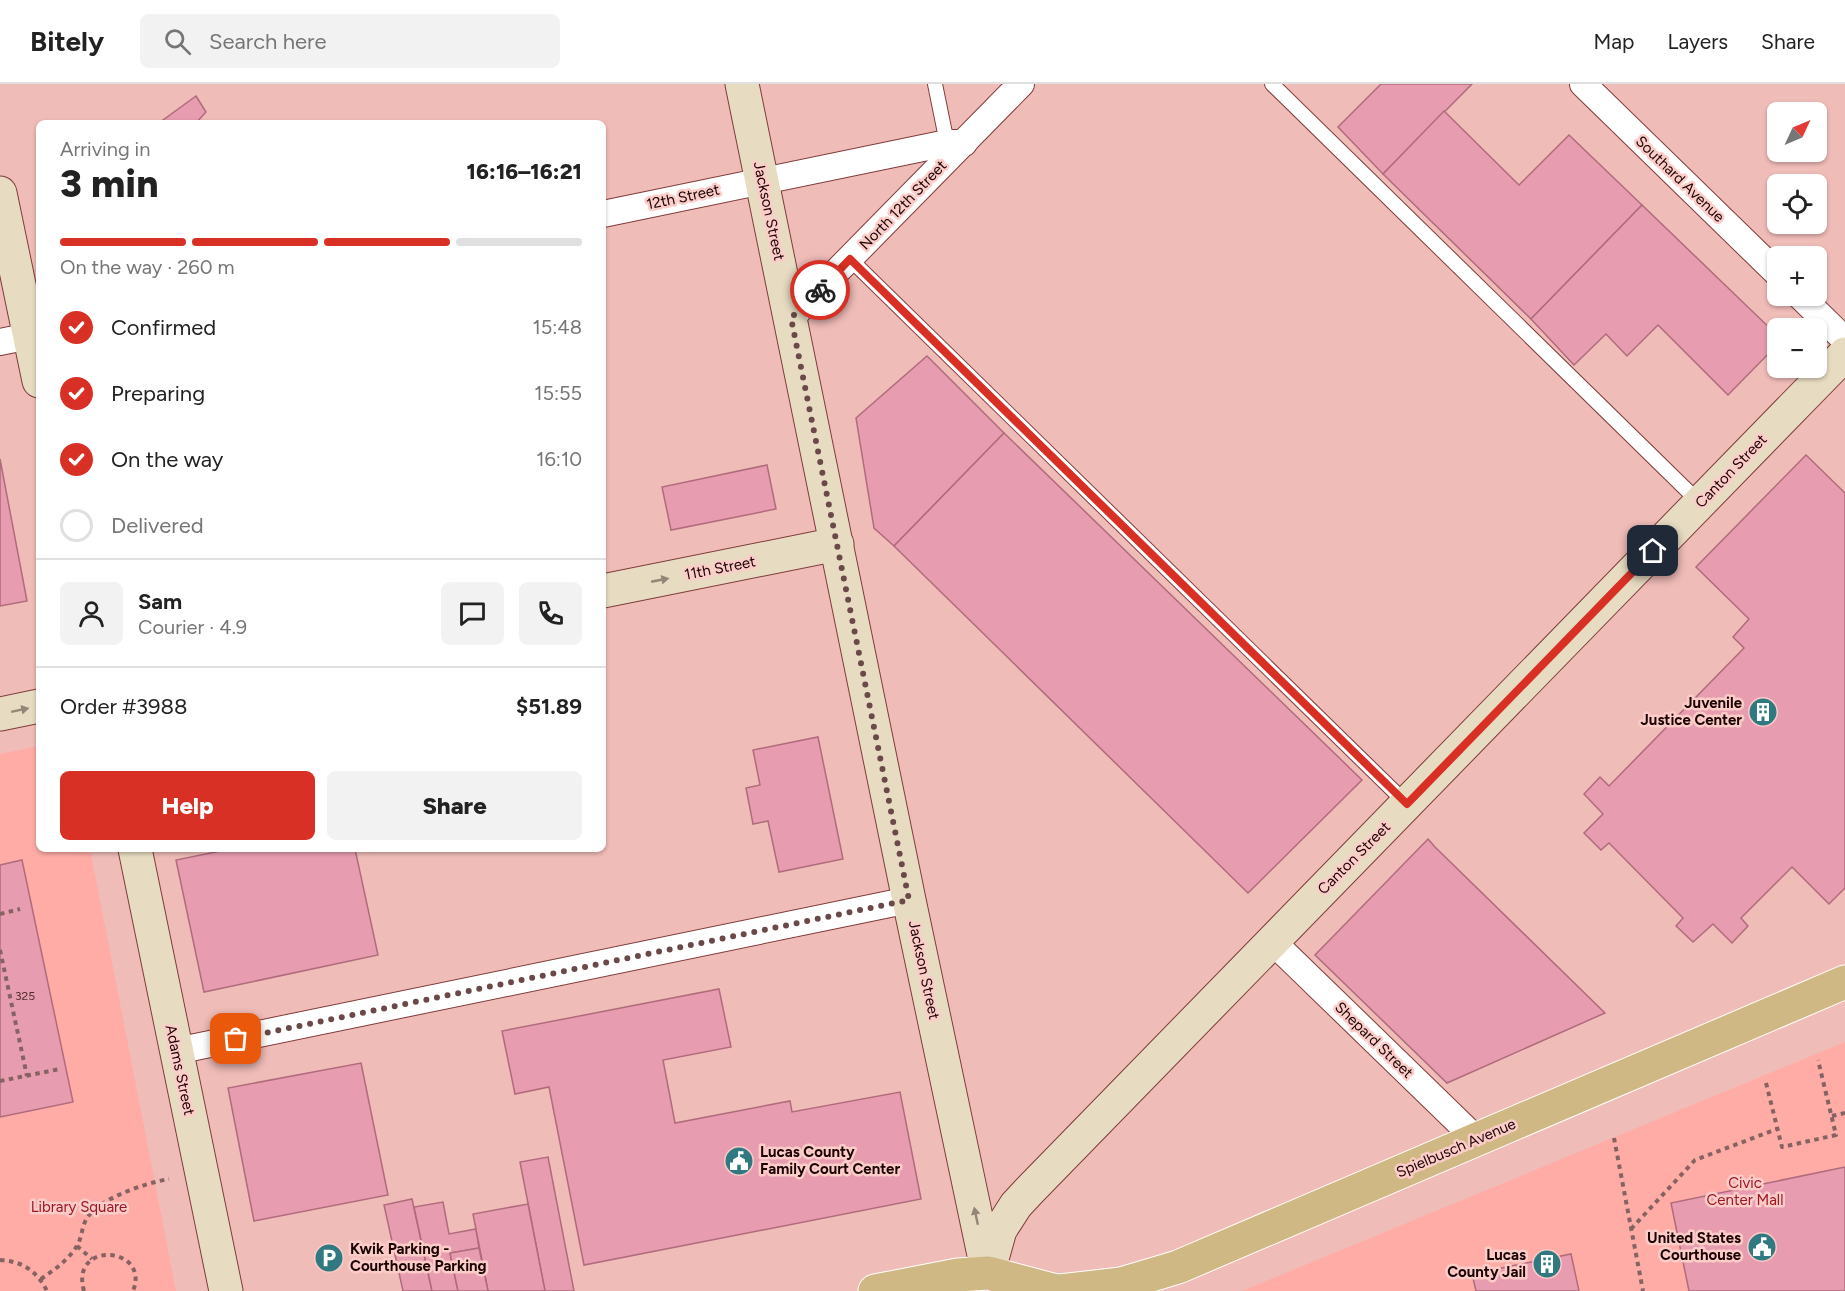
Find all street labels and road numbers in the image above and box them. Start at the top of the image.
street label: Southard Avenue [1632,132,1728,226]
street label: North 12th Street [856,156,950,253]
street label: Jackson Street [750,160,788,262]
street label: 12th Street [645,180,722,214]
street label: Canton Street [1691,430,1771,512]
street label: 11th Street [683,552,757,584]
street label: Canton Street [1314,818,1394,898]
street label: Jackson Street [905,919,943,1021]
street label: Shepard Street [1331,998,1417,1082]
street label: Adams Street [162,1023,198,1117]
street label: Spielbusch Avenue [1394,1115,1518,1181]

